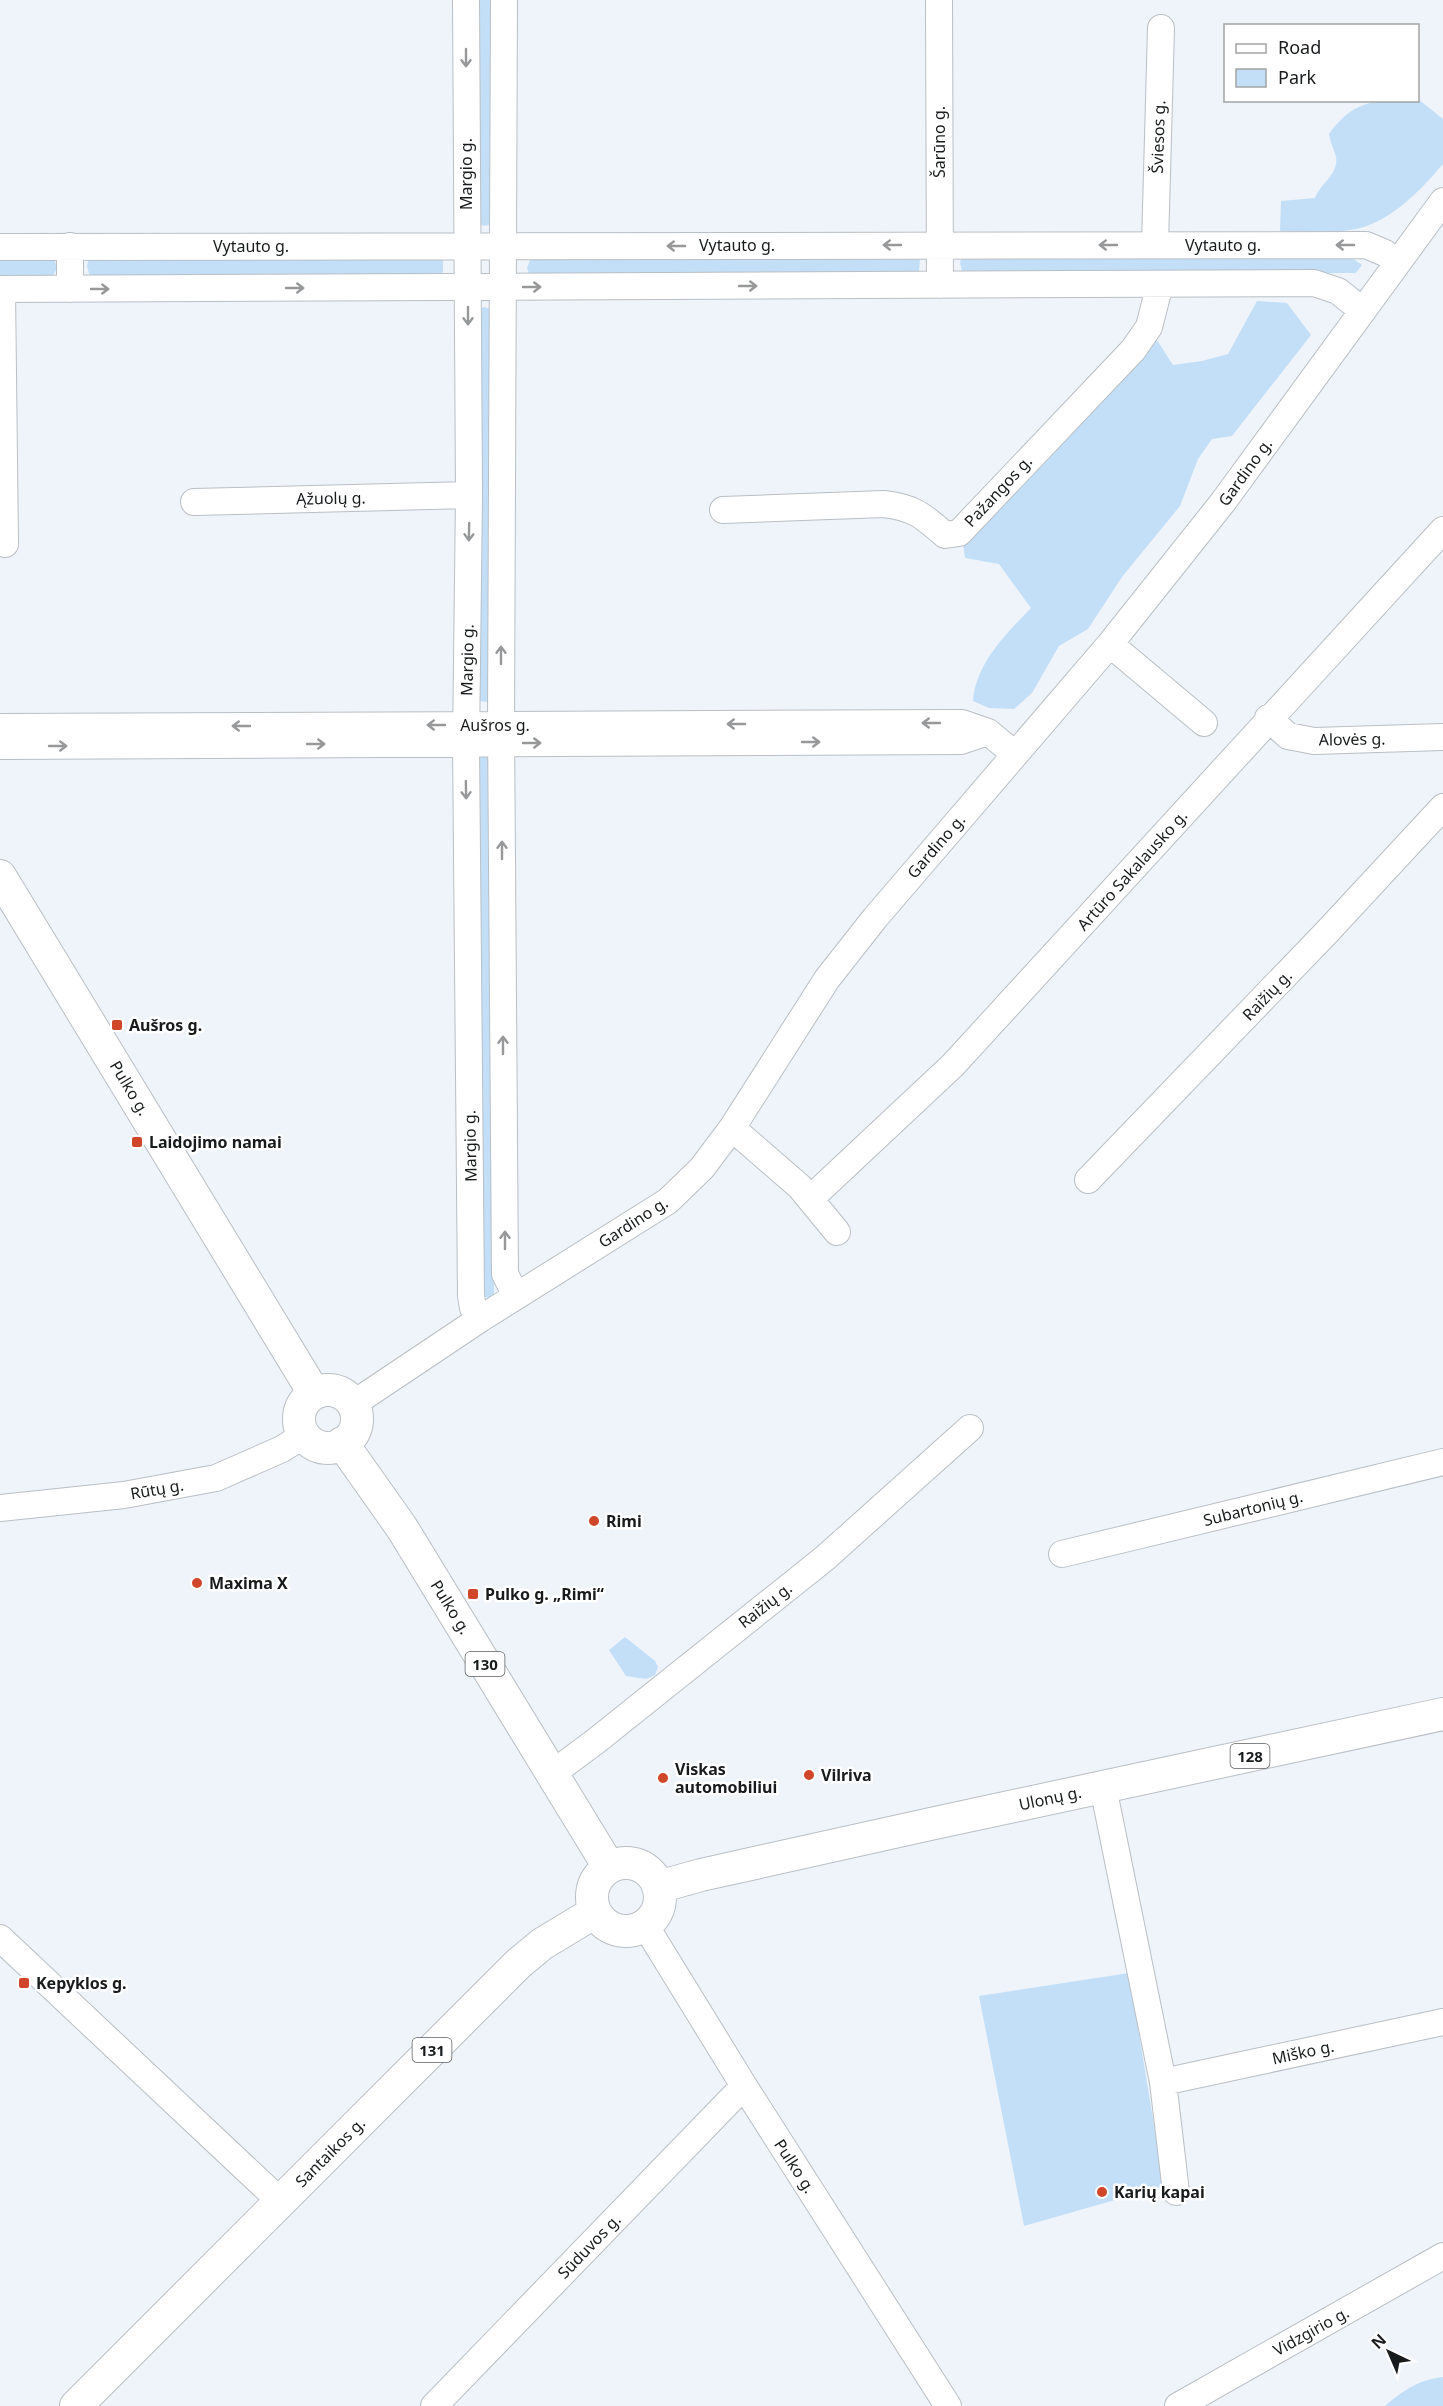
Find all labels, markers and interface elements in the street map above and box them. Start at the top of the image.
legend [1224,24,1419,102]
text: Road [1278,35,1321,59]
one-way arrow [460,48,472,68]
text: Park [1278,65,1316,89]
street label: Šviesos g. [1146,100,1170,174]
street label: Šarūno g. [928,106,950,178]
street label: Margio g. [455,138,477,210]
street label: Vytauto g. [699,234,775,256]
street label: Vytauto g. [1185,234,1261,256]
street label: Vytauto g. [213,235,289,257]
one-way arrow [882,239,902,251]
one-way arrow [1098,239,1118,251]
one-way arrow [1335,239,1355,251]
one-way arrow [666,240,686,252]
one-way arrow [738,280,758,292]
one-way arrow [522,281,542,293]
one-way arrow [285,282,305,294]
one-way arrow [90,283,110,294]
one-way arrow [462,306,474,326]
street label: Gardino g. [1213,434,1277,510]
street label: Pažangos g. [959,450,1037,532]
street label: Ąžuolų g. [296,486,366,510]
one-way arrow [463,522,474,542]
street label: Margio g. [455,624,479,696]
one-way arrow [495,646,507,666]
street label: Aušros g. [460,714,530,736]
one-way arrow [922,717,942,729]
one-way arrow [727,718,747,730]
one-way arrow [427,719,447,731]
one-way arrow [232,720,252,732]
street label: Alovės g. [1318,727,1386,751]
one-way arrow [801,736,821,747]
one-way arrow [522,737,542,749]
one-way arrow [306,738,326,750]
one-way arrow [48,740,68,752]
one-way arrow [461,780,472,800]
street label: Artūro Sakalausko g. [1072,805,1192,935]
street label: Gardino g. [902,809,970,883]
one-way arrow [496,841,508,861]
street label: Raižių g. [1237,965,1297,1025]
place label: Aušros g. [129,1014,202,1036]
marker: Aušros g. [110,1018,124,1032]
one-way arrow [498,1036,509,1056]
street label: Pulko g. [105,1057,155,1119]
street label: Margio g. [458,1110,482,1182]
place label: Laidojimo namai [149,1131,282,1153]
marker: Laidojimo namai [130,1135,144,1149]
street label: Gardino g. [594,1191,672,1253]
one-way arrow [499,1231,511,1251]
street label: Rūtų g. [129,1473,185,1505]
street label: Subartonių g. [1201,1485,1305,1531]
place label: Rimi [606,1510,642,1532]
marker: Rimi [587,1514,601,1528]
place label: Maxima X [209,1572,288,1594]
marker: Maxima X [190,1576,204,1590]
street label: Pulko g. [426,1576,476,1638]
street label: Raižių g. [733,1577,797,1633]
place label: Pulko g. „Rimi“ [485,1583,604,1605]
marker: Pulko g. „Rimi“ [466,1587,480,1601]
road number: 130 [466,1652,504,1676]
road number: 128 [1230,1744,1270,1768]
place label: Viskas automobiliui [675,1758,777,1798]
place label: Vilriva [821,1764,872,1786]
marker: Vilriva [802,1768,816,1782]
marker: Viskas automobiliui [656,1771,670,1785]
street label: Ulonų g. [1017,1781,1083,1815]
place label: Kepyklos g. [36,1972,127,1994]
marker: Kepyklos g. [17,1976,31,1990]
street label: Miško g. [1270,2035,1336,2069]
road number: 131 [412,2038,452,2062]
street label: Santaikos g. [290,2112,370,2192]
street label: Pulko g. [769,2135,821,2197]
place label: Karių kapai [1114,2181,1205,2203]
marker: Karių kapai [1095,2185,1109,2199]
street label: Sūduvos g. [553,2209,625,2283]
street label: Vidzgirio g. [1269,2301,1353,2361]
north arrow [1359,2322,1419,2382]
text: N [1366,2329,1391,2354]

